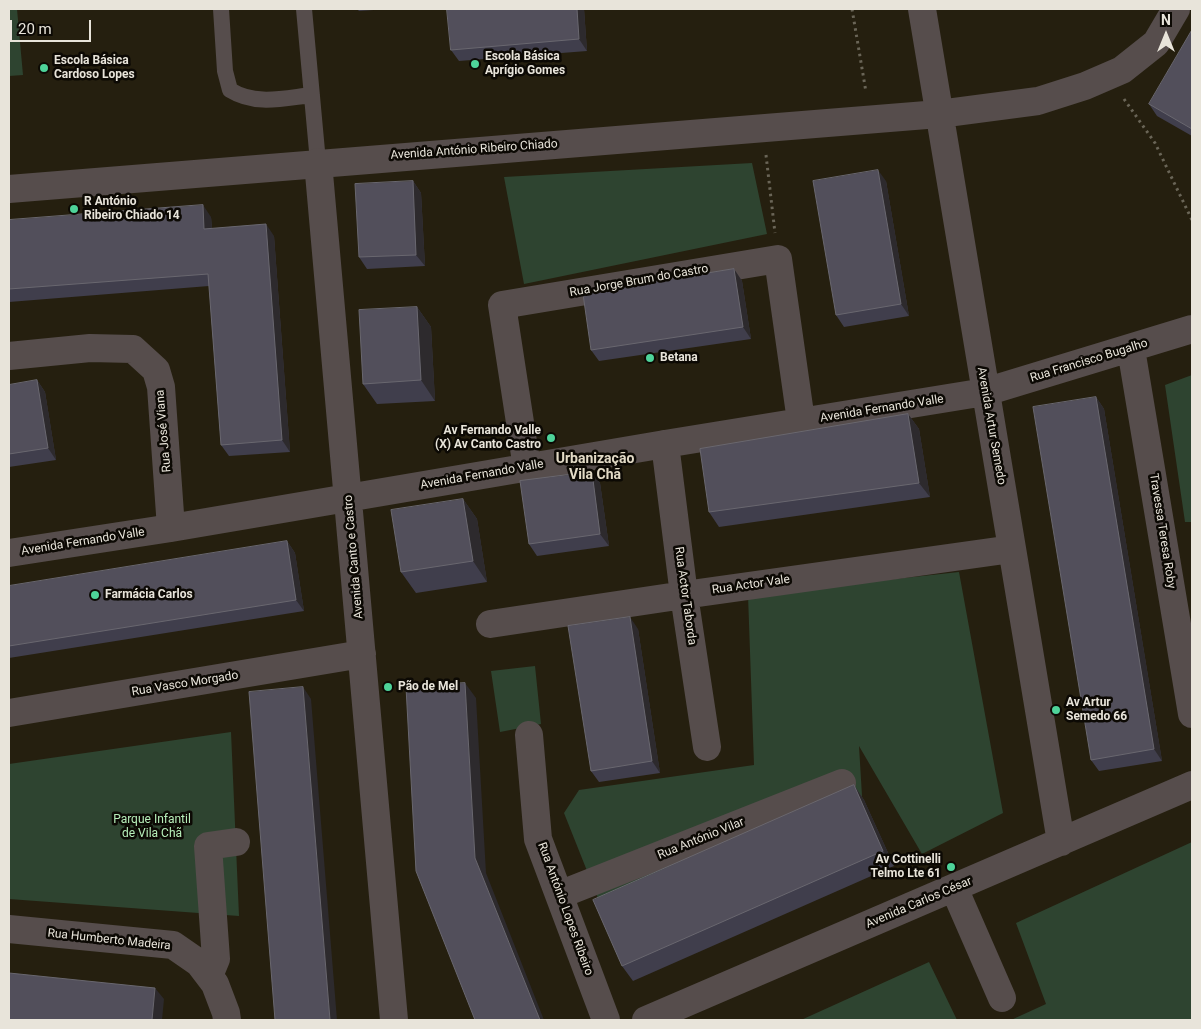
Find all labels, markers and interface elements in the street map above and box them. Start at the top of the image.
scale bar [12,10,94,42]
north arrow [1141,10,1191,60]
text: N [1161,12,1171,28]
text: 20 m [18,20,52,38]
place label: Escola Básica Aprígio Gomes [485,50,565,78]
place label: Escola Básica Cardoso Lopes [54,54,135,82]
marker: Escola Básica Aprígio Gomes [469,58,481,70]
marker: Escola Básica Cardoso Lopes [38,62,50,74]
street label: Avenida António Ribeiro Chiado [390,137,558,163]
place label: R António Ribeiro Chiado 14 [84,195,180,223]
marker: R António Ribeiro Chiado 14 [68,203,80,215]
street label: Rua Jorge Brum do Castro [569,262,709,300]
street label: Rua Francisco Bugalho [1028,336,1150,386]
place label: Betana [660,351,698,365]
marker: Betana [644,352,656,364]
street label: Avenida Artur Semedo [974,366,1008,486]
street label: Rua José Viana [153,389,175,473]
street label: Avenida Fernando Valle [819,392,945,426]
place label: Av Fernando Valle (X) Av Canto Castro [435,424,541,452]
marker: Av Fernando Valle (X) Av Canto Castro [545,432,557,444]
district label: Urbanização Vila Chã [556,451,634,484]
street label: Avenida Fernando Valle [419,457,545,493]
street label: Travessa Teresa Roby [1146,472,1178,590]
street label: Avenida Canto e Castro [341,494,367,620]
street label: Avenida Fernando Valle [20,525,146,559]
street label: Rua Actor Taborda [671,546,699,646]
street label: Rua Actor Vale [711,572,791,598]
place label: Farmácia Carlos [105,588,193,602]
marker: Farmácia Carlos [89,589,101,601]
street label: Rua Vasco Morgado [131,668,239,700]
place label: Pão de Mel [398,680,458,694]
marker: Pão de Mel [382,681,394,693]
place label: Av Artur Semedo 66 [1066,696,1127,724]
marker: Av Artur Semedo 66 [1050,704,1062,716]
park label: Parque Infantil de Vila Chã [113,813,191,841]
street label: Rua António Vilar [656,815,746,863]
street label: Rua António Lopes Ribeiro [534,840,596,978]
place label: Av Cottinelli Telmo Lte 61 [871,853,941,881]
marker: Av Cottinelli Telmo Lte 61 [945,861,957,873]
street label: Avenida Carlos César [864,874,974,932]
street label: Rua Humberto Madeira [47,926,171,954]

